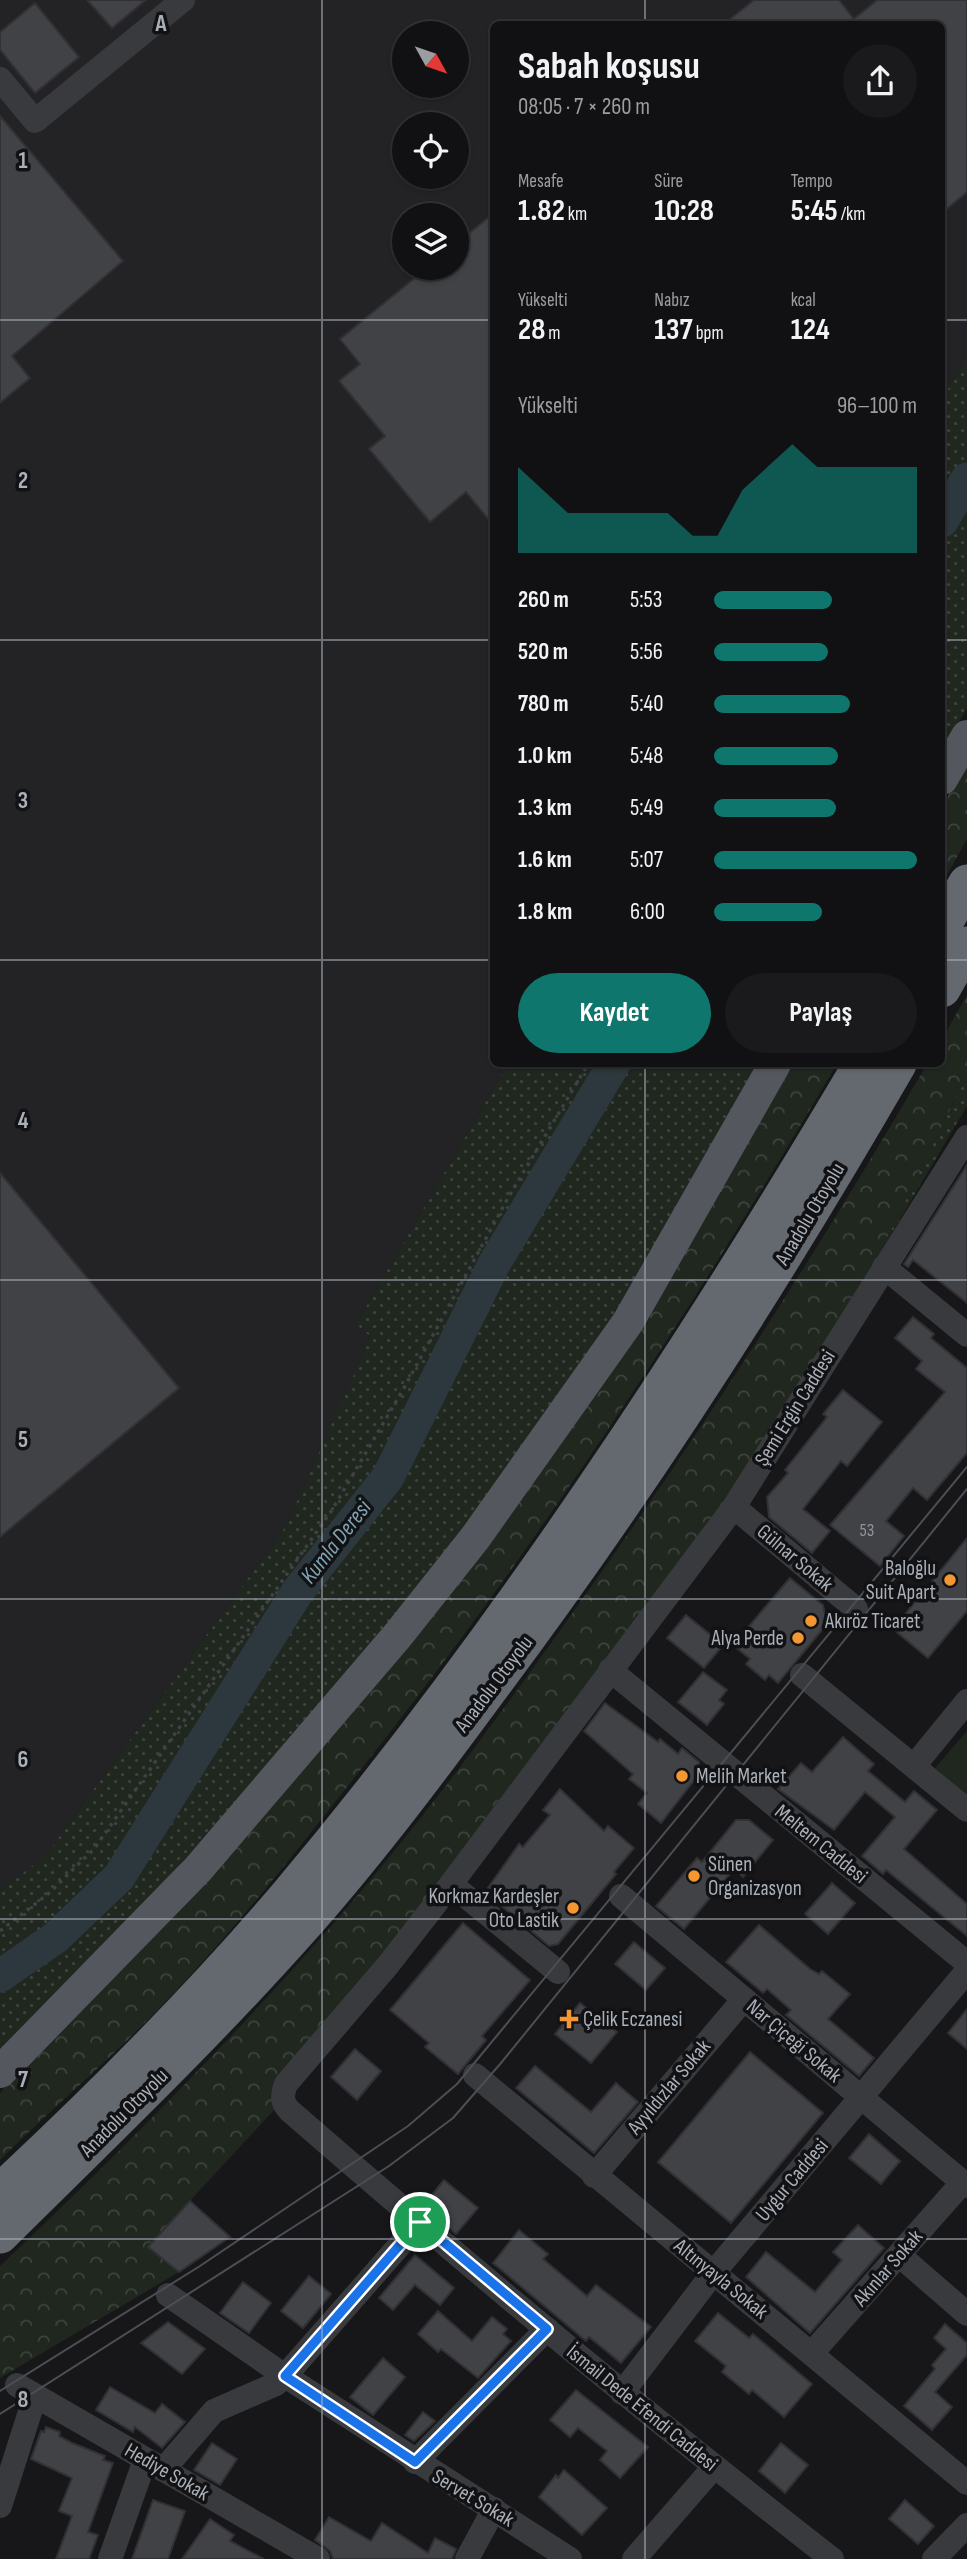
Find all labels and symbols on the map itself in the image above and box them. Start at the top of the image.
text: A [155,10,168,38]
north arrow [392,21,469,98]
text: 1 [18,147,28,175]
text: 2 [18,467,28,495]
text: 3 [18,787,28,815]
text: 4 [18,1107,29,1135]
street label: Anadolu Otoyolu [769,1159,850,1270]
street label: Şemi Ergin Caddesi [749,1345,841,1471]
text: 5 [18,1426,28,1454]
water label: Kumla Deresi [295,1494,378,1589]
street label: Gülnar Sokak [752,1519,838,1597]
house number: 53 [860,1520,874,1541]
place label: Baloğlu Suit Apart [866,1556,936,1605]
marker: Baloğlu Suit Apart [942,1572,958,1588]
place label: Akıröz Ticaret [824,1609,920,1634]
marker: Akıröz Ticaret [803,1613,819,1629]
place label: Alya Perde [710,1626,784,1651]
marker: Alya Perde [790,1630,806,1646]
street label: Anadolu Otoyolu [449,1631,538,1738]
text: 6 [18,1746,28,1774]
place label: Melih Market [696,1764,787,1789]
marker: Melih Market [674,1768,690,1784]
street label: Meltem Caddesi [770,1799,872,1889]
place label: Sünen Organizasyon [708,1852,802,1901]
marker: Sünen Organizasyon [686,1868,702,1884]
place label: Korkmaz Kardeşler Oto Lastik [428,1884,559,1933]
marker: Korkmaz Kardeşler Oto Lastik [565,1900,581,1916]
street label: Nar Çiçeği Sokak [741,1994,847,2088]
place label: Çelik Eczanesi [583,2007,682,2032]
marker: Çelik Eczanesi [561,2011,577,2027]
street label: Ayyıldızlar Sokak [621,2034,716,2140]
street label: Anadolu Otoyolu [74,2064,173,2163]
text: 7 [18,2066,28,2094]
street label: Uygur Caddesi [750,2134,834,2226]
pin [390,2192,450,2252]
street label: Akınlar Sokak [847,2225,928,2312]
street label: Altınyayla Sokak [668,2233,773,2324]
street label: İsmail Dede Efendi Caddesi [562,2339,722,2477]
text: 8 [18,2386,29,2414]
street label: Hediye Sokak [120,2438,214,2506]
street label: Servet Sokak [427,2464,519,2532]

